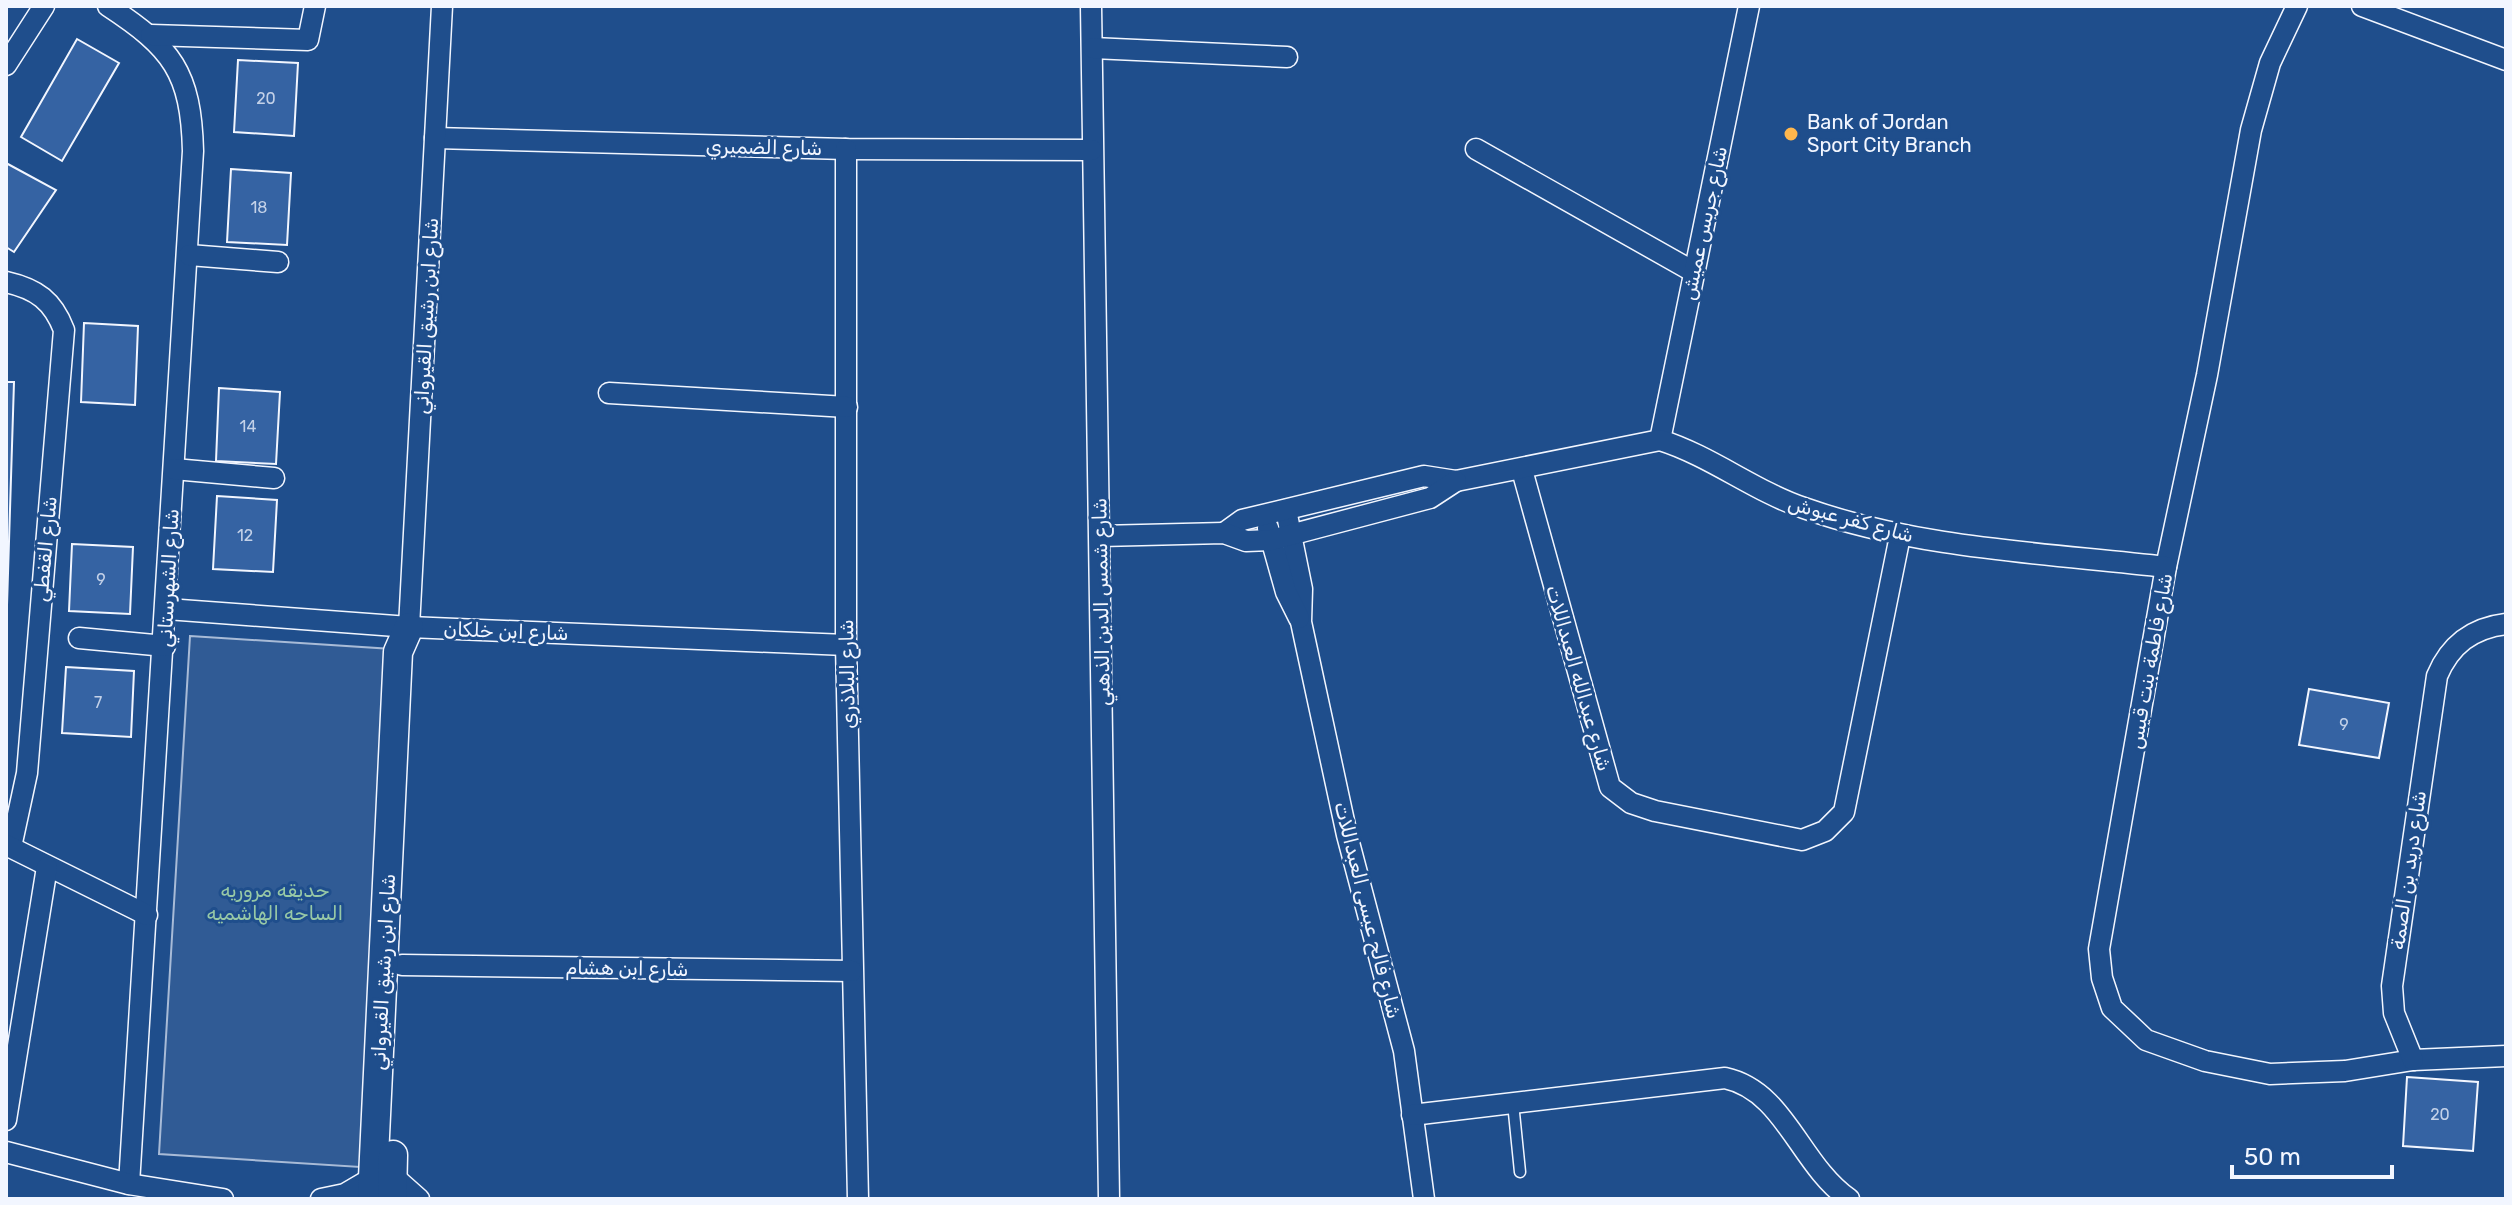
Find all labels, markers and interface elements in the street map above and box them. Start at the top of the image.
house number: 20 [256,89,276,108]
place label: Bank of Jordan Sport City Branch [1807,110,1972,157]
marker: Bank of Jordan Sport City Branch [1782,125,1800,143]
street label: شارع الضميري [705,134,823,162]
street label: شارع جريس عميش [1676,144,1734,303]
house number: 18 [250,198,268,217]
street label: شارع ابن رشيق القيرواني [409,217,446,415]
house number: 14 [240,417,256,436]
street label: شارع كفر عبوش [1785,491,1916,549]
street label: شارع القفطي [28,495,65,603]
street label: شارع شمس الدين الذهبي [1087,498,1118,706]
street label: شارع الشهرستاني [152,508,187,648]
house number: 12 [237,526,253,545]
house number: 9 [96,570,106,589]
street label: شارع فاطمة بنت قيس [2123,571,2179,751]
street label: شارع عبدالله العبداللات [1539,582,1617,774]
street label: شارع ابن خلكان [443,617,569,647]
street label: شارع البلاذري [834,619,862,729]
house number: 7 [94,693,102,712]
house number: 9 [2339,715,2349,734]
street label: شارع دريد بن الصمة [2385,789,2433,951]
street label: شارع فالح عيسى العبداللات [1327,799,1407,1021]
street label: شارع ابن رشيق القيرواني [366,873,403,1071]
park label: حديقه مروريه الساحه الهاشميه [207,878,343,925]
street label: شارع ابن هشام [565,955,689,983]
house number: 20 [2430,1105,2450,1124]
scale bar [2232,1129,2392,1179]
text: 50 m [2244,1143,2301,1171]

